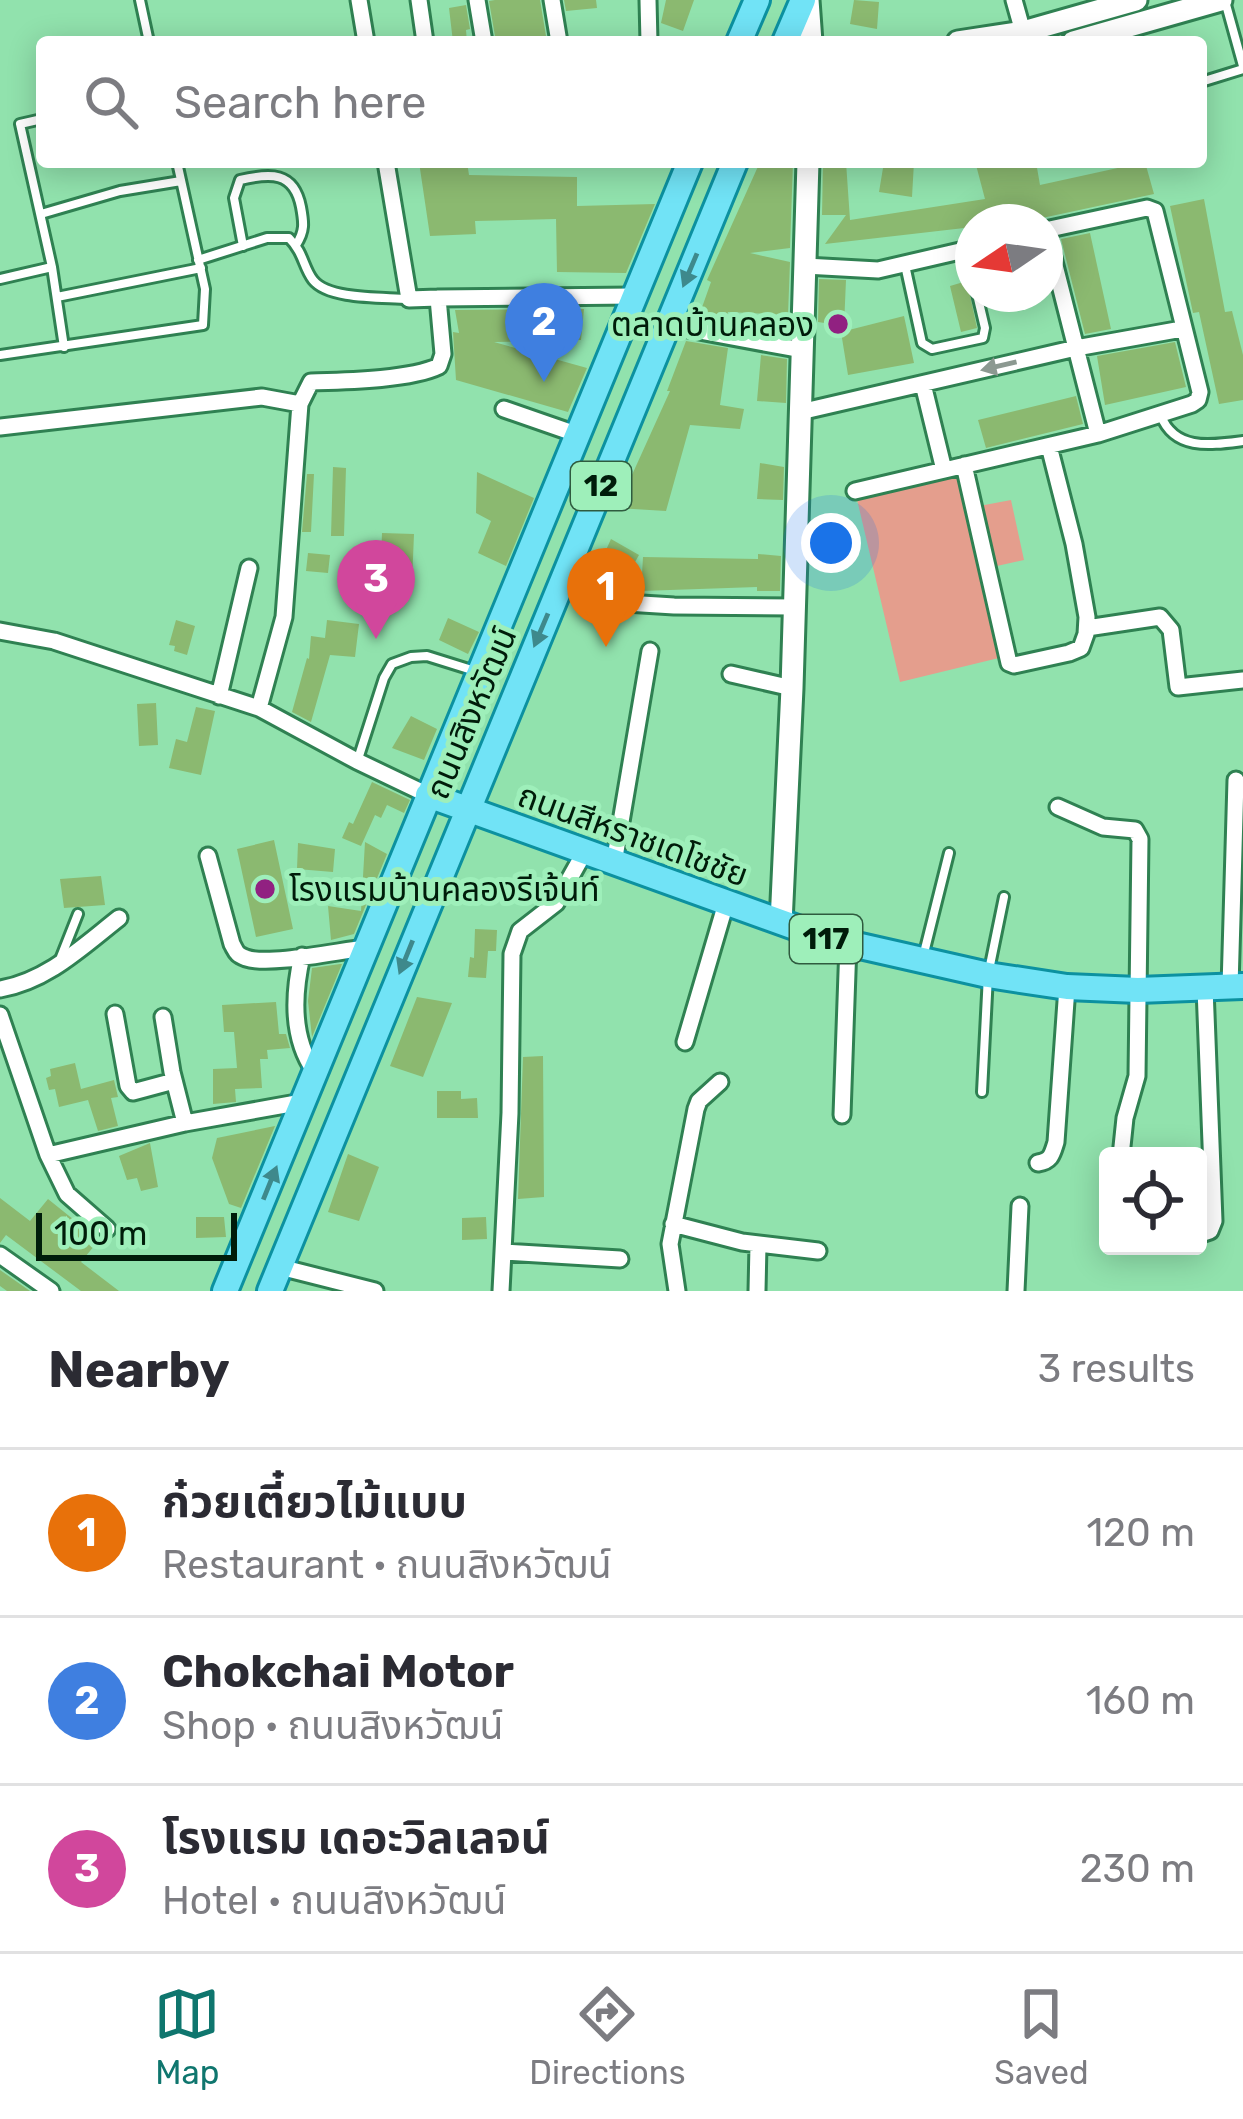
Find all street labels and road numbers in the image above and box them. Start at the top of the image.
road number: 12 [571,462,631,510]
street label: ถนนสิงหวัฒน์ [417,621,525,805]
street label: ถนนสีหราชเดโชชัย [513,775,753,895]
road number: 117 [790,915,862,963]

